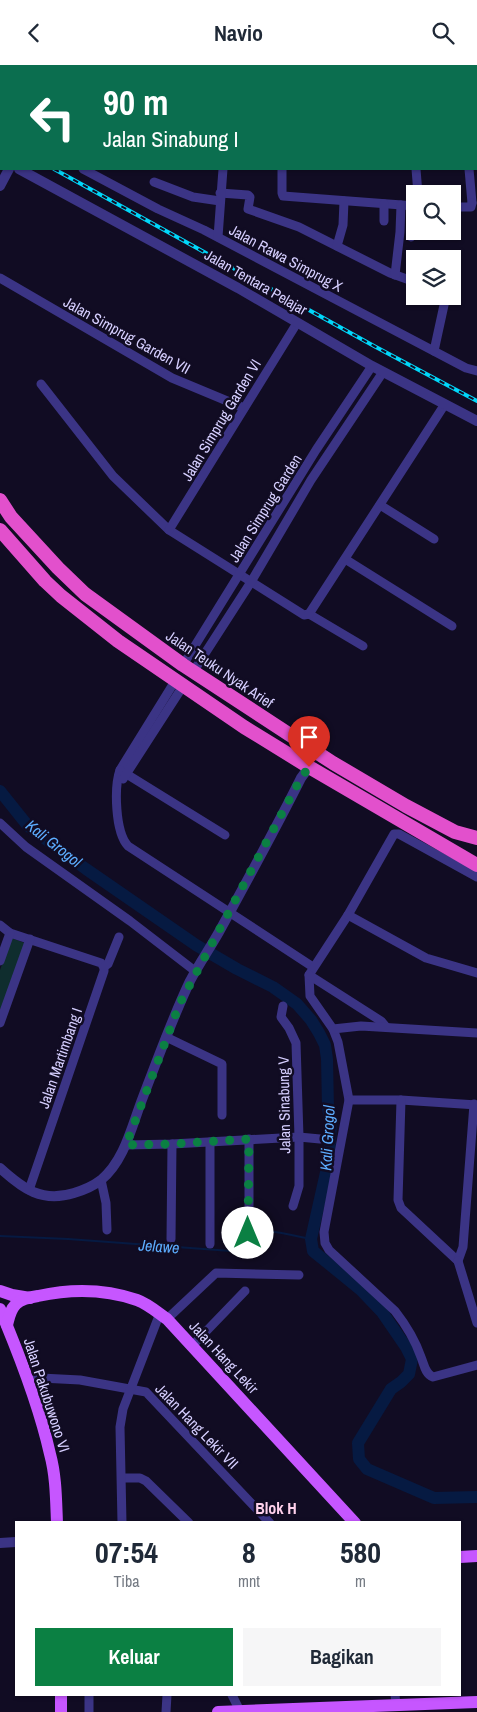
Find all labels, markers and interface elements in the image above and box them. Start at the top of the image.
text: Navio [214,18,263,48]
icon: back [20,19,48,47]
icon: search [429,19,457,47]
text: 90 m [103,79,168,126]
icon: left [20,85,85,150]
text: Jalan Sinabung I [103,124,238,154]
map controls [406,185,461,305]
button: search [406,185,461,240]
street label: Jalan Rawa Simprug X [226,219,347,297]
street label: Jalan Tentara Pelajar [201,244,311,320]
button: layers [406,250,461,305]
street label: Jalan Simprug Garden VII [60,291,194,379]
street label: Jalan Simprug Garden VI [176,355,266,485]
street label: Jalan Simprug Garden [223,450,307,566]
street label: Jalan Teuku Nyak Arief [162,625,278,713]
pin [288,716,330,767]
icon: arrive [295,723,323,751]
water label: Kali Grogol [21,814,87,873]
street label: Jalan Martimbang I [33,1005,87,1111]
street label: Jalan Sinabung V [273,1055,295,1154]
water label: Kali Grogol [314,1104,340,1171]
position arrow [221,1206,273,1258]
water label: Jelawe [137,1234,180,1258]
street label: Jalan Hang Lekir [185,1316,263,1398]
street label: Jalan Pakubuwono VI [19,1335,75,1455]
street label: Jalan Hang Lekir VII [151,1379,243,1473]
district label: Blok H [255,1497,297,1519]
text: 07:54 [95,1532,158,1572]
text: 8 [242,1532,256,1572]
text: 580 [340,1532,381,1572]
text: Tiba [114,1570,139,1592]
text: mnt [238,1570,260,1592]
text: m [355,1570,366,1592]
button: Keluar [35,1628,233,1686]
button: Bagikan [243,1628,441,1686]

